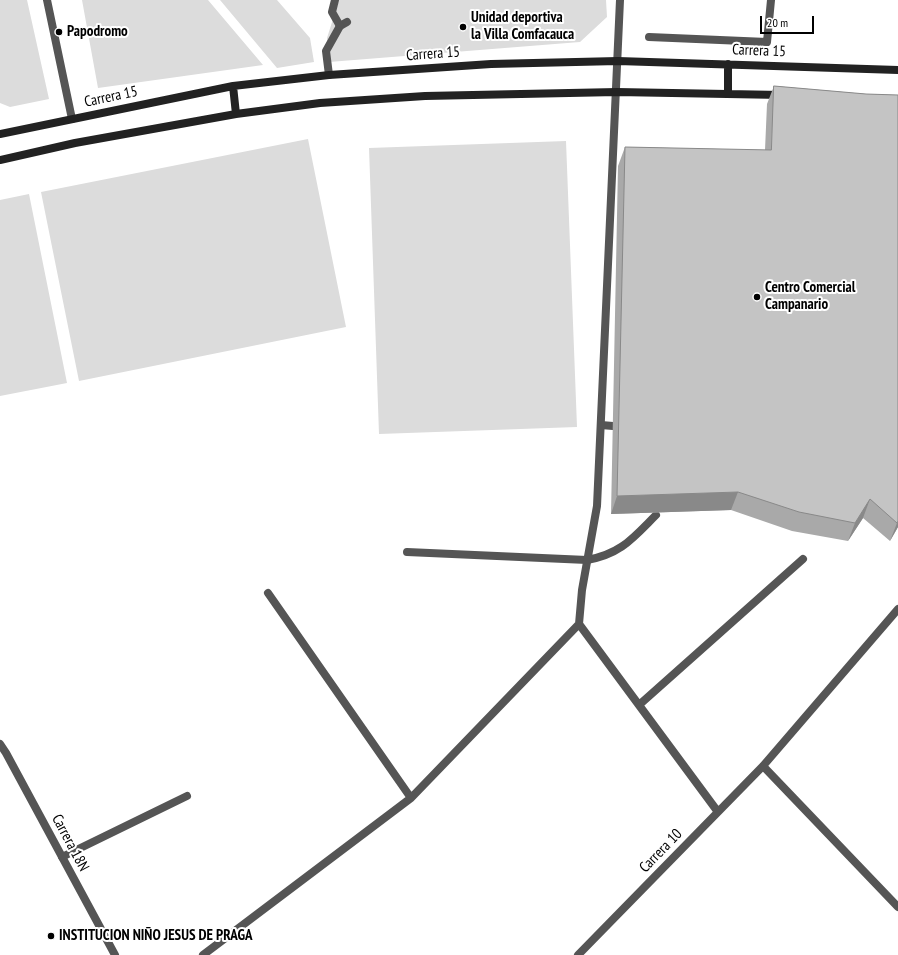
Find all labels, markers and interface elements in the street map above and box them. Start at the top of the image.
scale bar [762,8,816,34]
place label: Unidad deportiva la Villa Comfacauca [471,9,574,44]
text: 20 m [767,15,788,30]
marker: Unidad deportiva la Villa Comfacauca [458,22,468,32]
place label: Papodromo [67,23,128,41]
marker: Papodromo [54,27,64,37]
street label: Carrera 15 [732,41,786,61]
street label: Carrera 15 [405,43,461,65]
street label: Carrera 15 [83,83,139,111]
place label: Centro Comercial Campanario [765,279,855,314]
marker: Centro Comercial Campanario [752,292,762,302]
street label: Carrera 18N [48,811,92,875]
street label: Carrera 10 [636,825,686,877]
place label: INSTITUCION NIÑO JESUS DE PRAGA [59,927,252,945]
marker: INSTITUCION NIÑO JESUS DE PRAGA [46,931,56,941]

